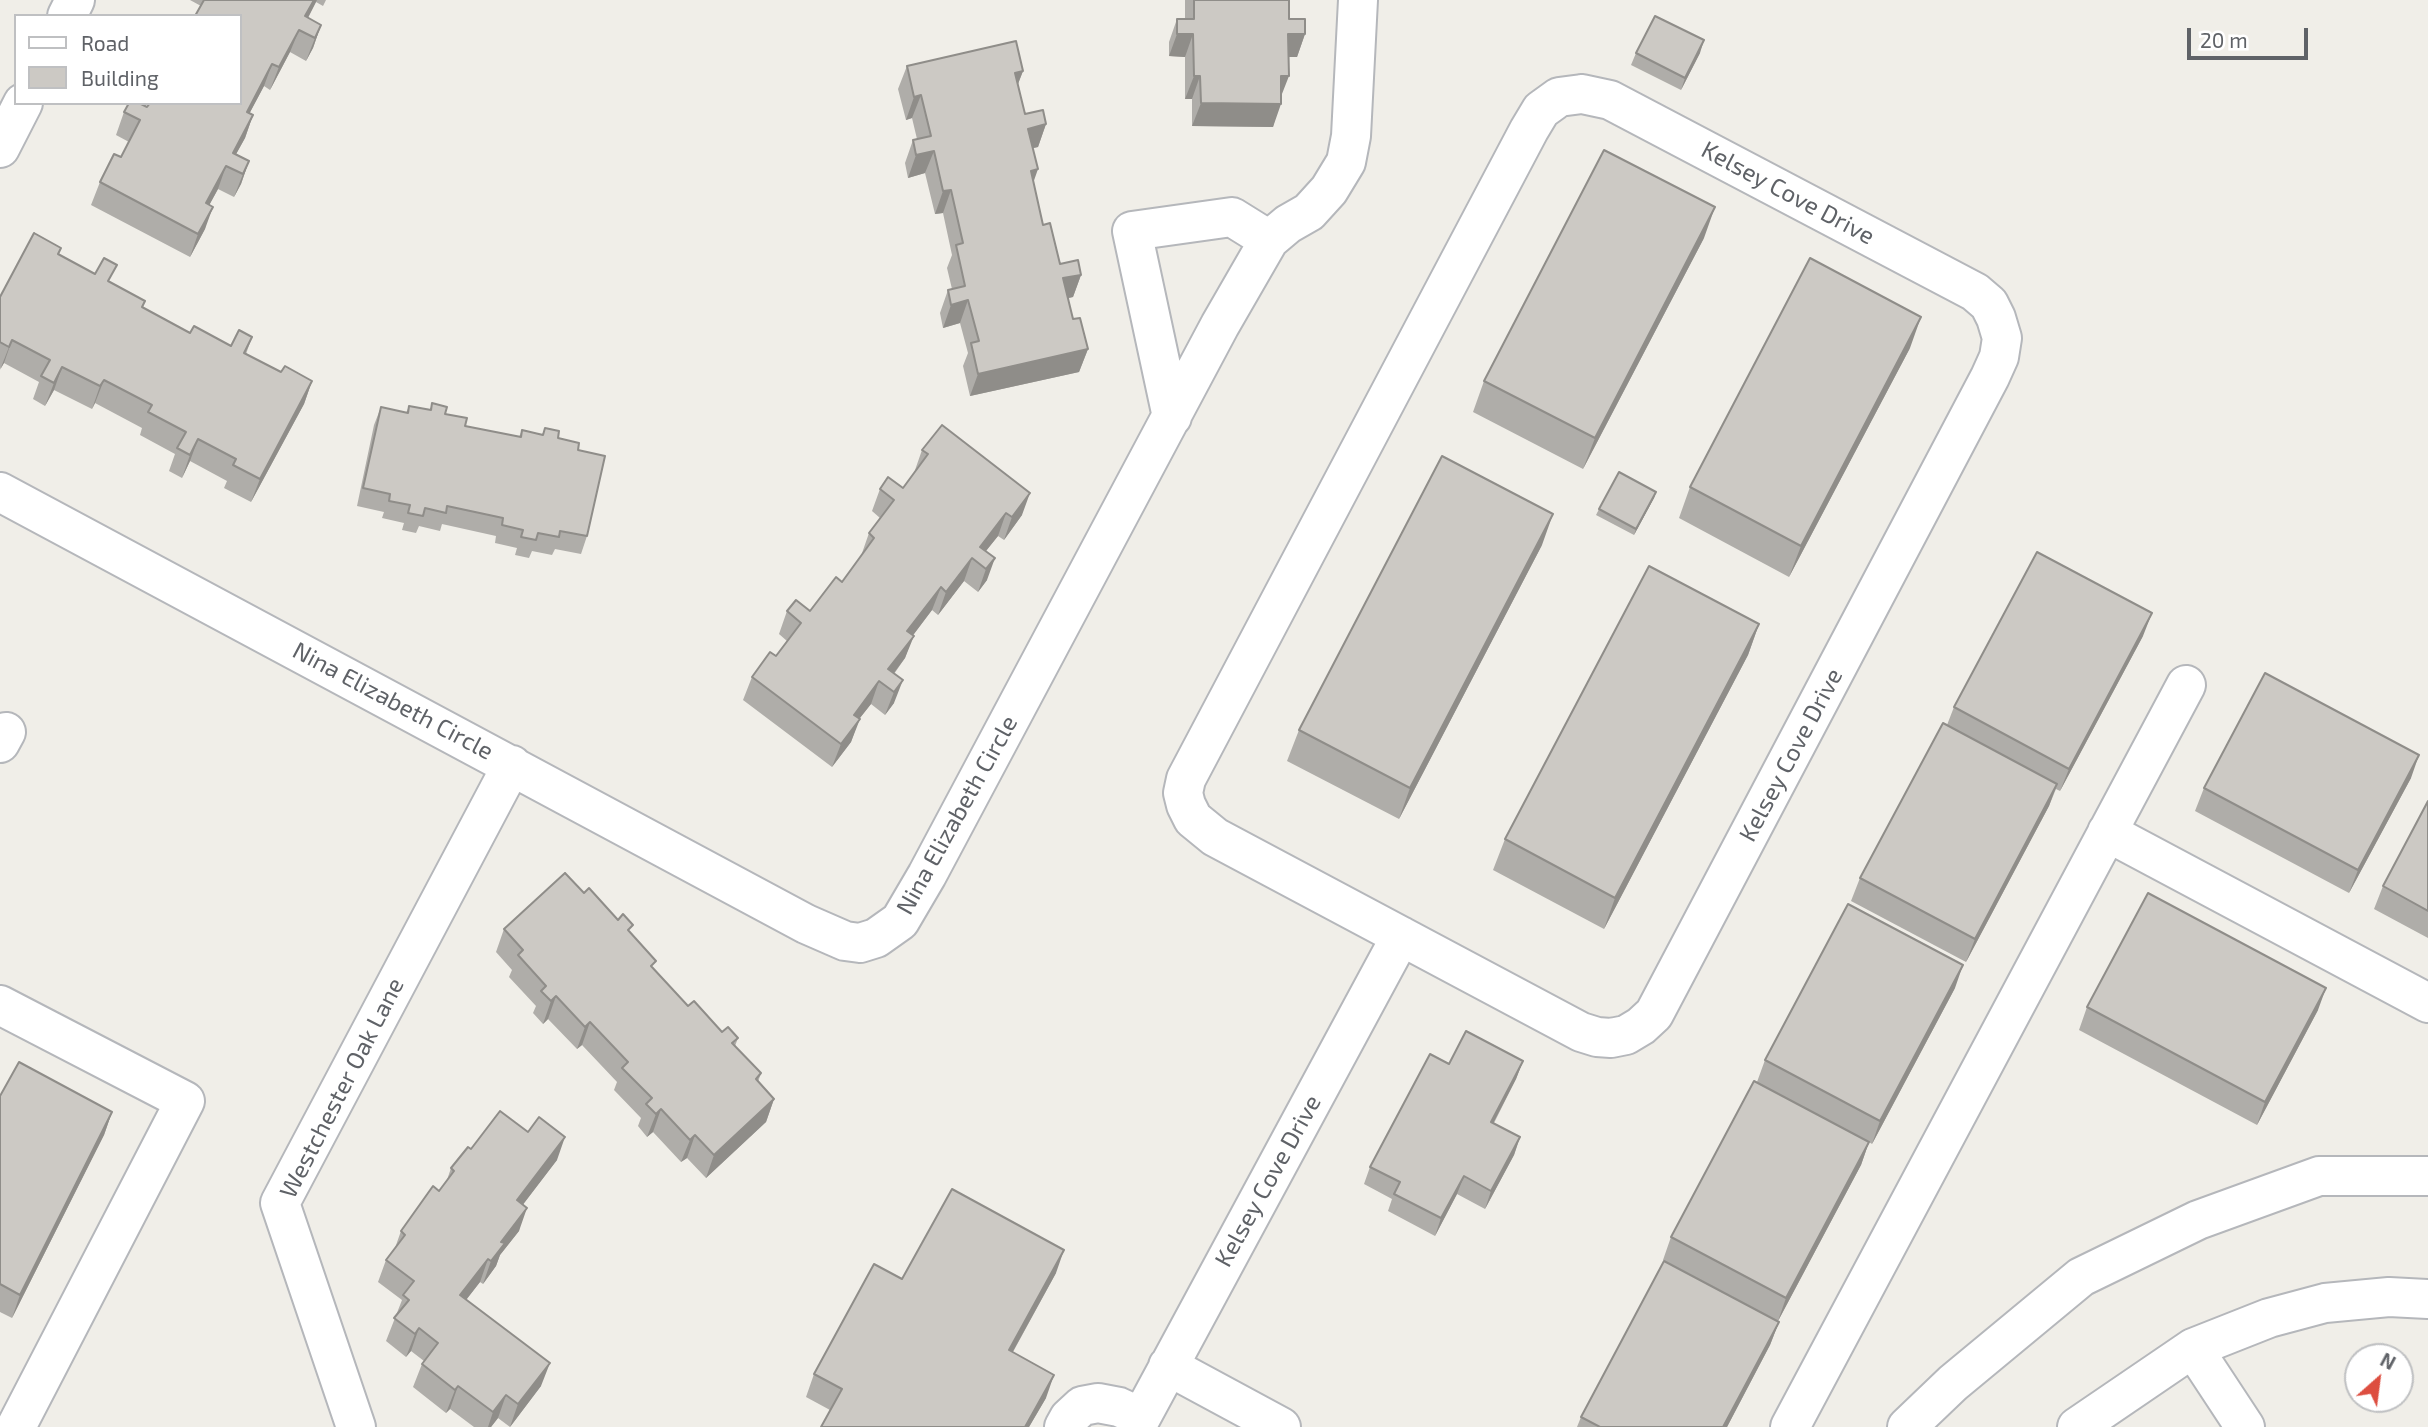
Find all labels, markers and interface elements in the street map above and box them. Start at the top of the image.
legend [14,14,242,105]
scale bar [2190,14,2311,58]
text: 20 m [2200,27,2248,52]
text: Road [81,30,129,55]
text: Building [81,65,159,90]
street label: Kelsey Cove Drive [1697,135,1879,251]
street label: Nina Elizabeth Circle [288,636,498,766]
street label: Kelsey Cove Drive [1733,664,1849,846]
street label: Nina Elizabeth Circle [890,711,1024,919]
street label: Westchester Oak Lane [274,973,410,1203]
street label: Kelsey Cove Drive [1209,1090,1327,1272]
north arrow [2344,1343,2414,1413]
text: N [2377,1347,2400,1374]

